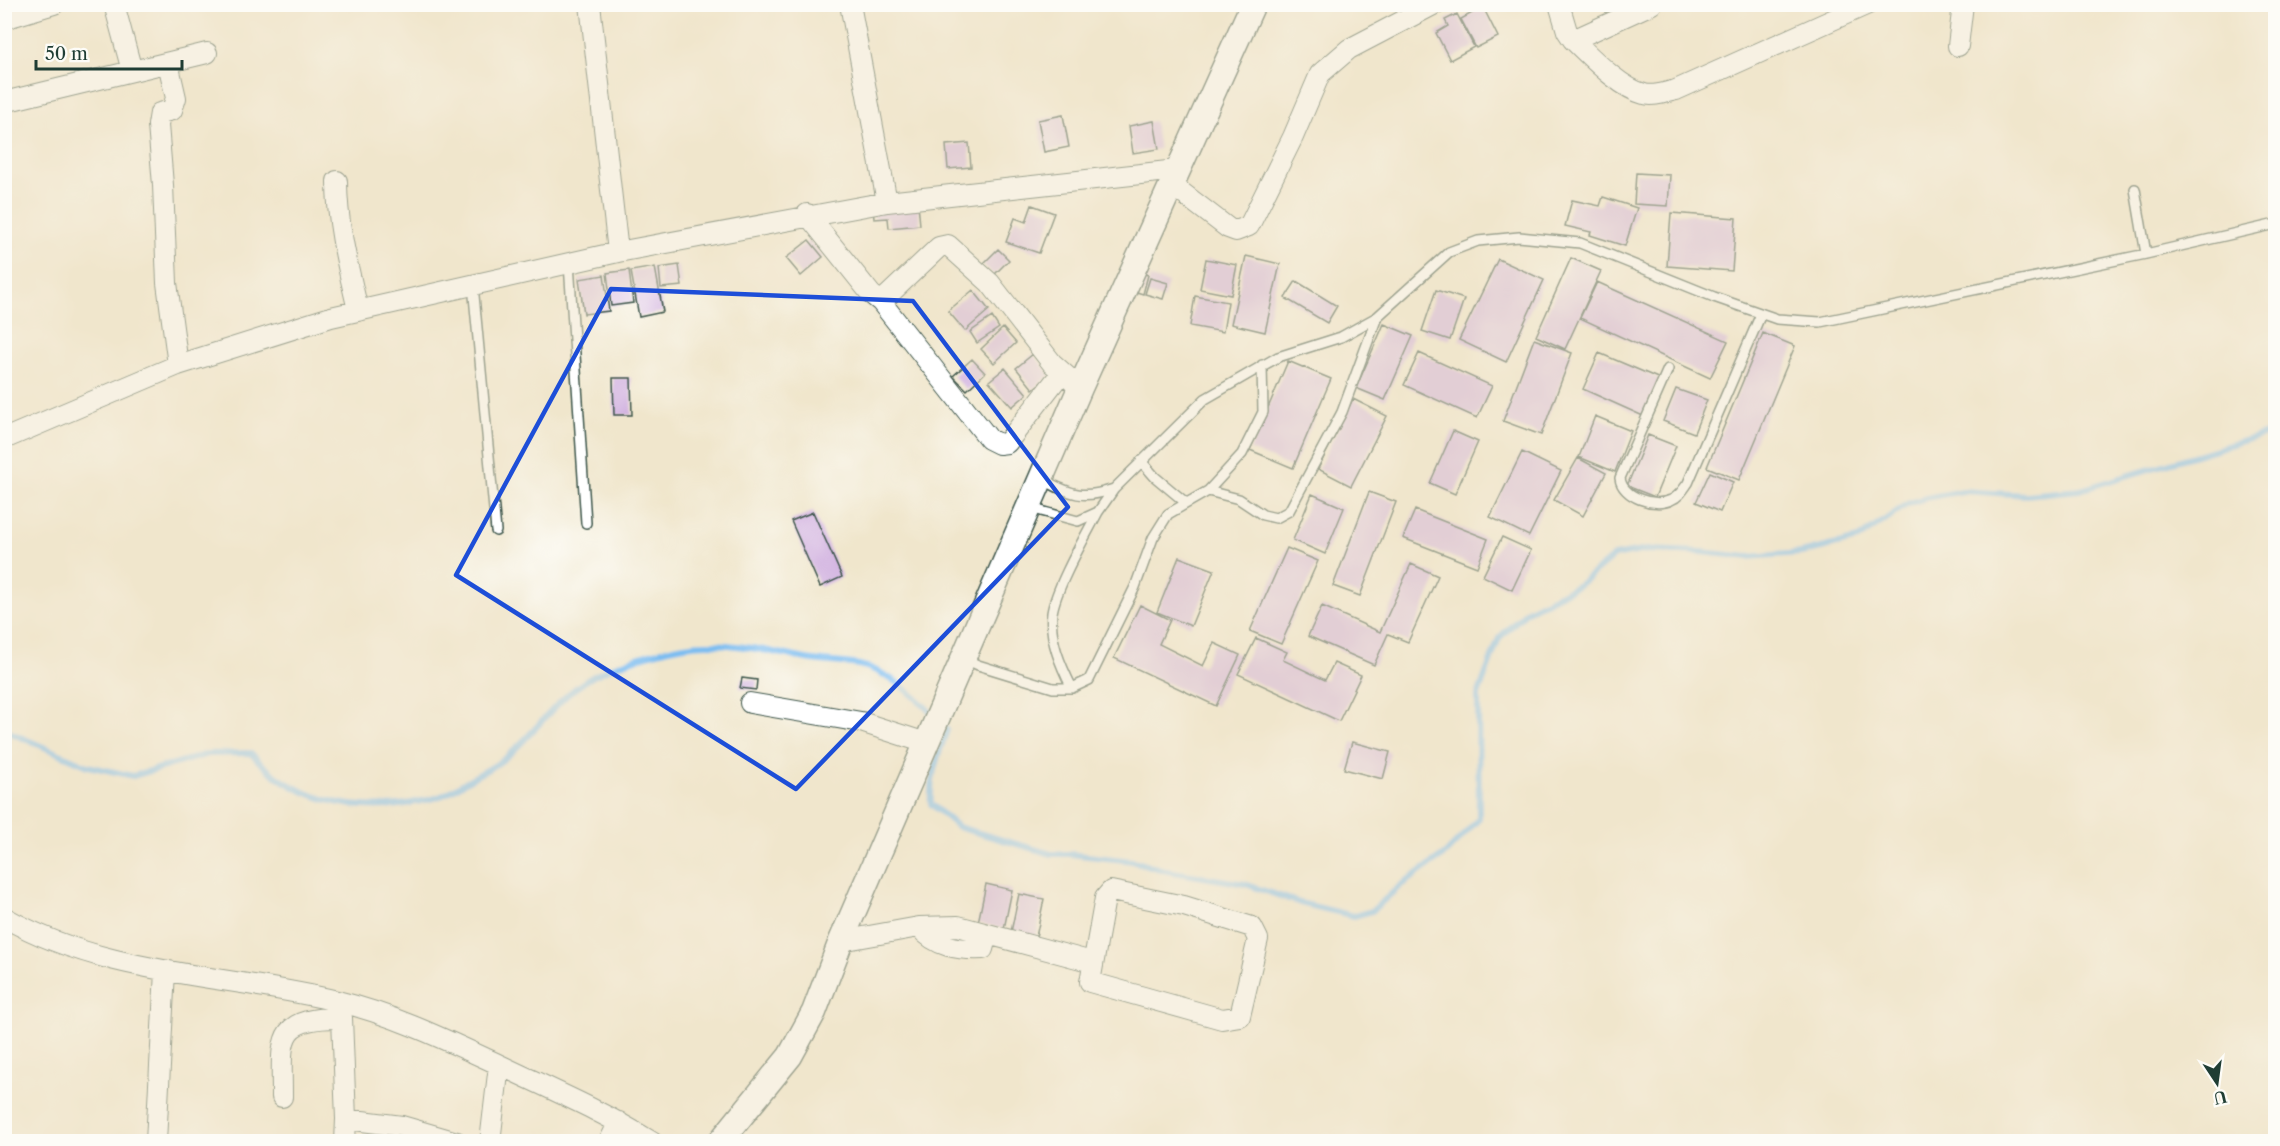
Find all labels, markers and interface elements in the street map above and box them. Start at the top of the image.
scale bar [36,33,182,71]
text: 50 m [45,43,88,65]
north arrow [2187,1053,2247,1113]
text: U [2212,1086,2229,1109]

